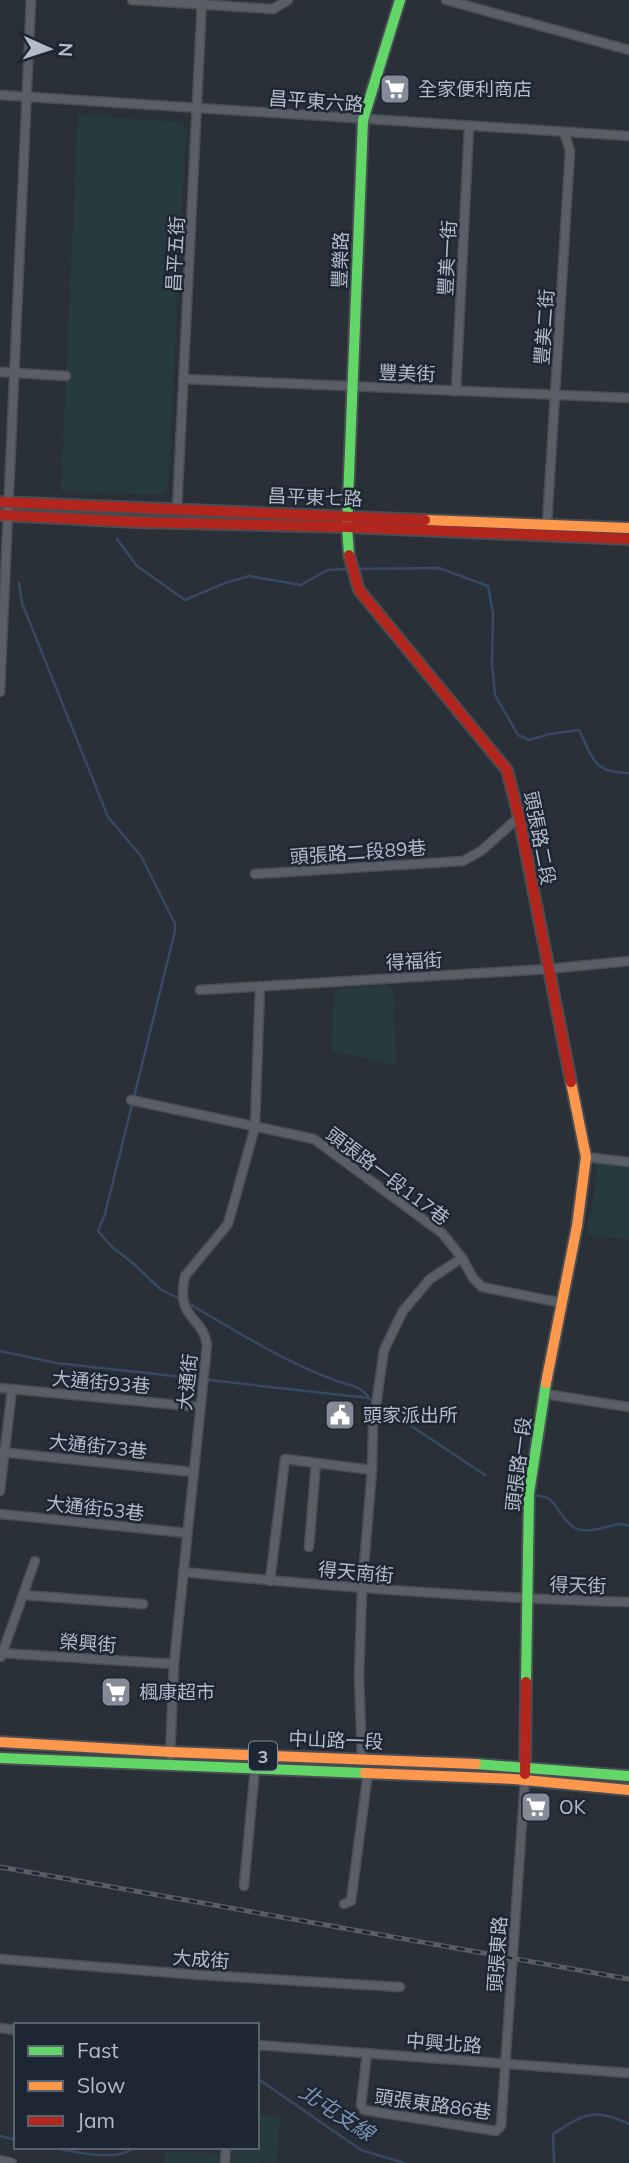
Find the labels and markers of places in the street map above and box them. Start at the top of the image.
supermarket icon: 全家便利商店 [378,72,412,106]
place label: 全家便利商店 [418,77,532,101]
public building icon: 頭家派出所 [323,1398,357,1432]
place label: 頭家派出所 [363,1403,458,1427]
supermarket icon: 楓康超市 [99,1675,133,1709]
place label: 楓康超市 [139,1680,215,1704]
supermarket icon: OK [519,1790,553,1824]
place label: OK [559,1795,587,1819]

